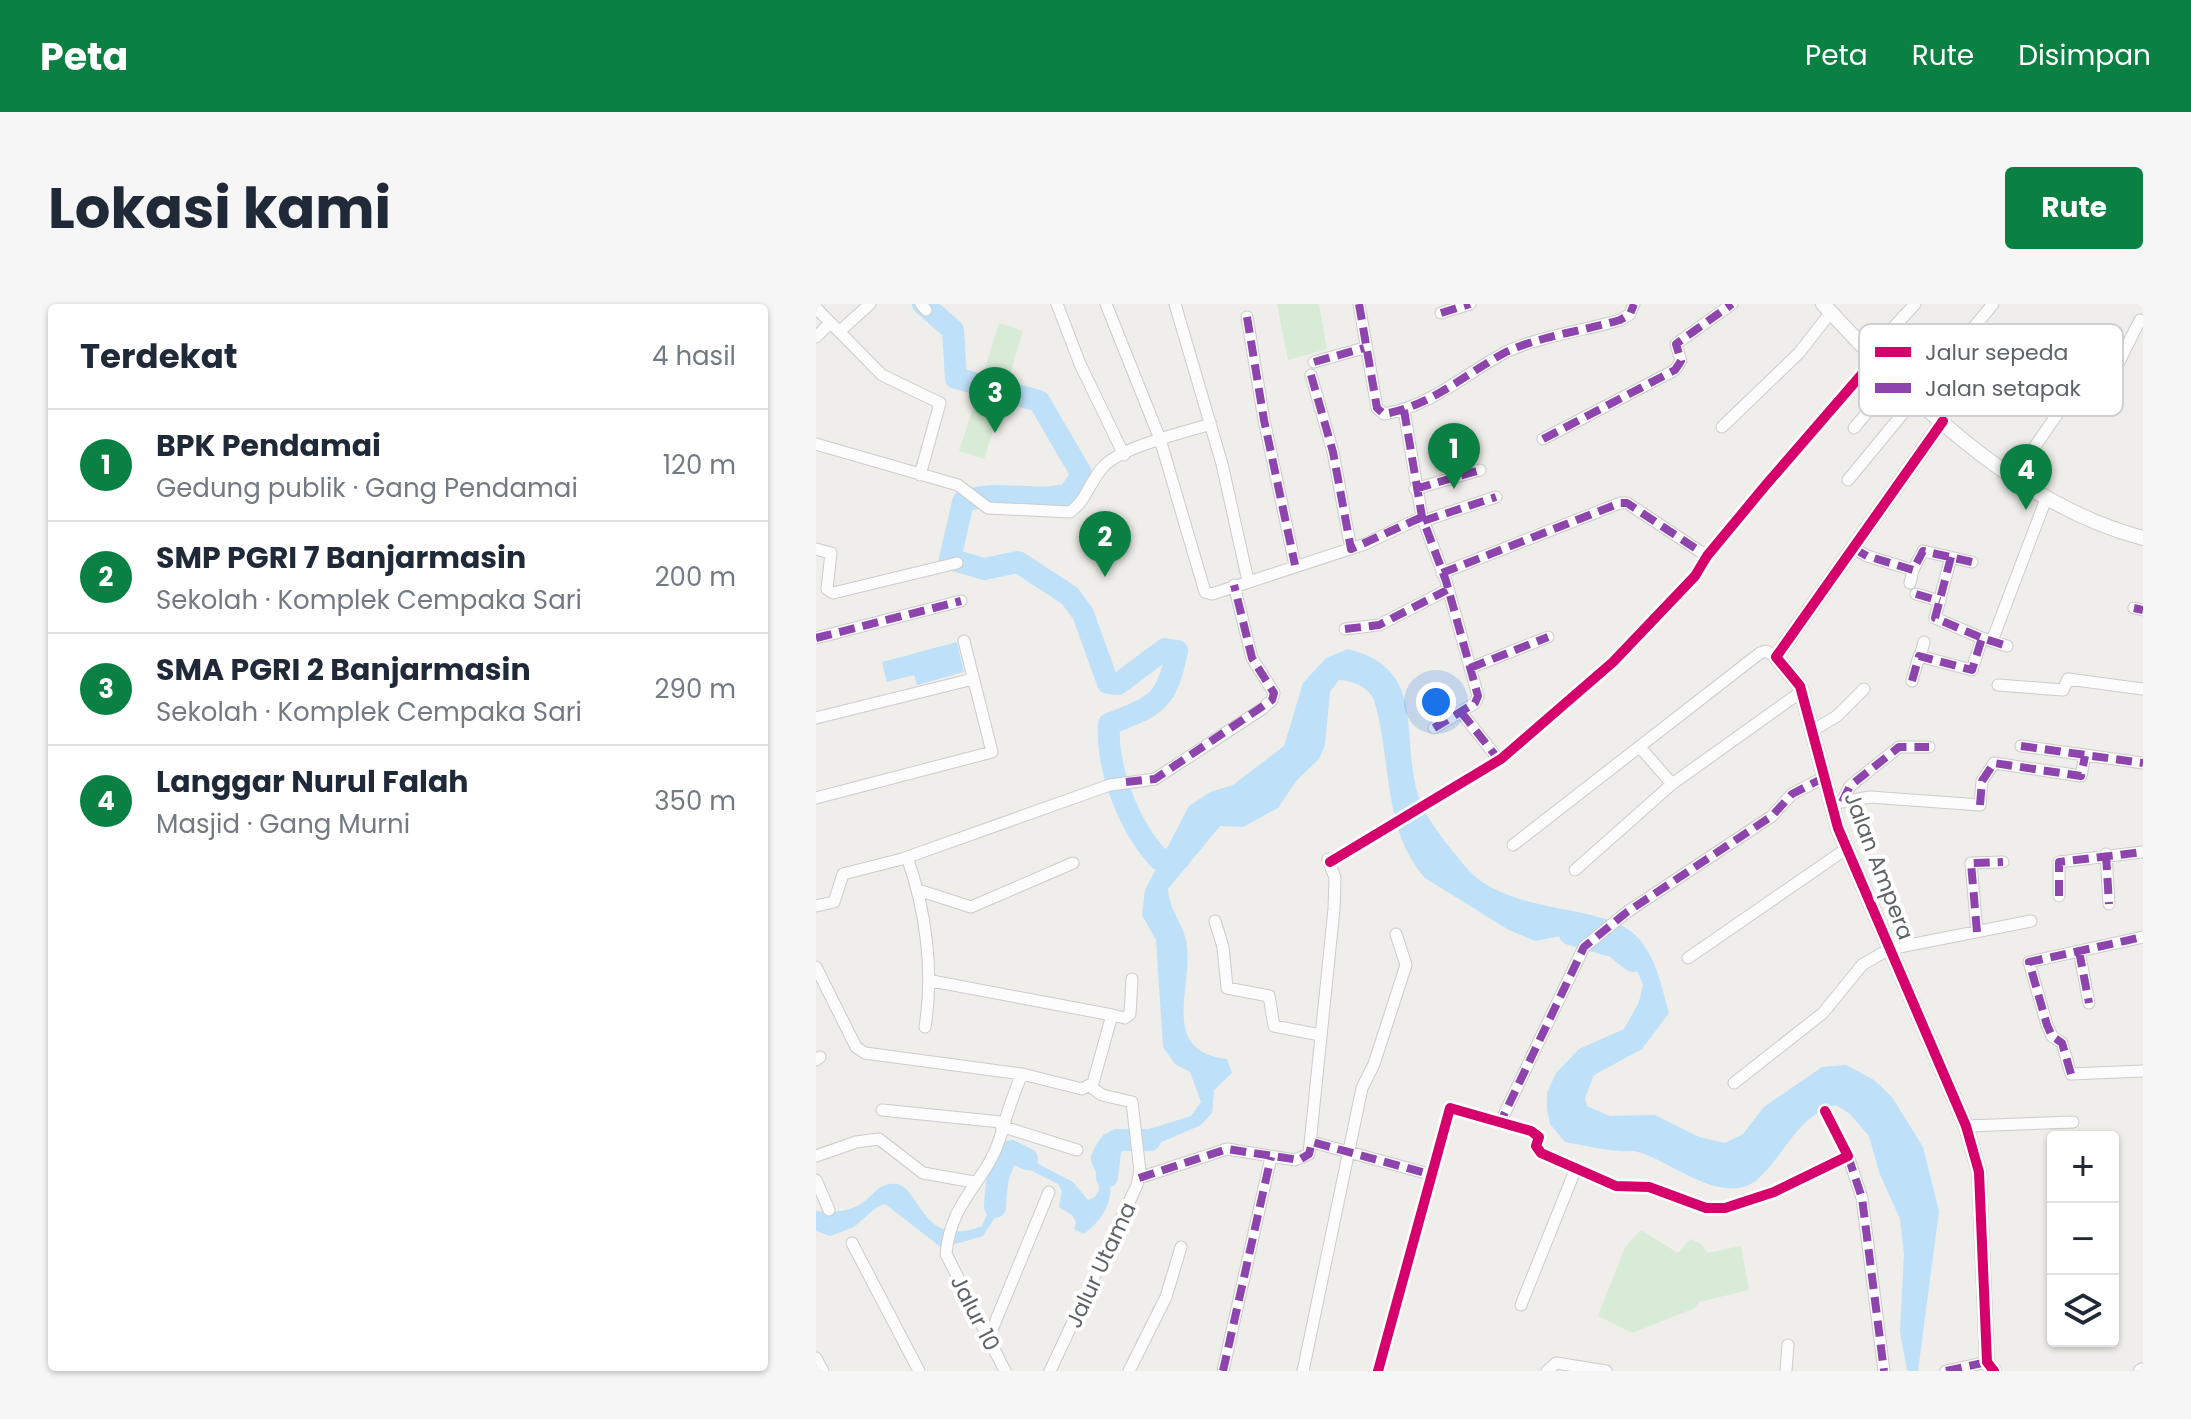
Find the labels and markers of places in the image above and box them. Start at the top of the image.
pin: 3 [969,367,1021,433]
pin: 1 [1428,423,1480,489]
pin: 4 [2000,444,2052,510]
pin: 2 [1079,511,1131,577]

